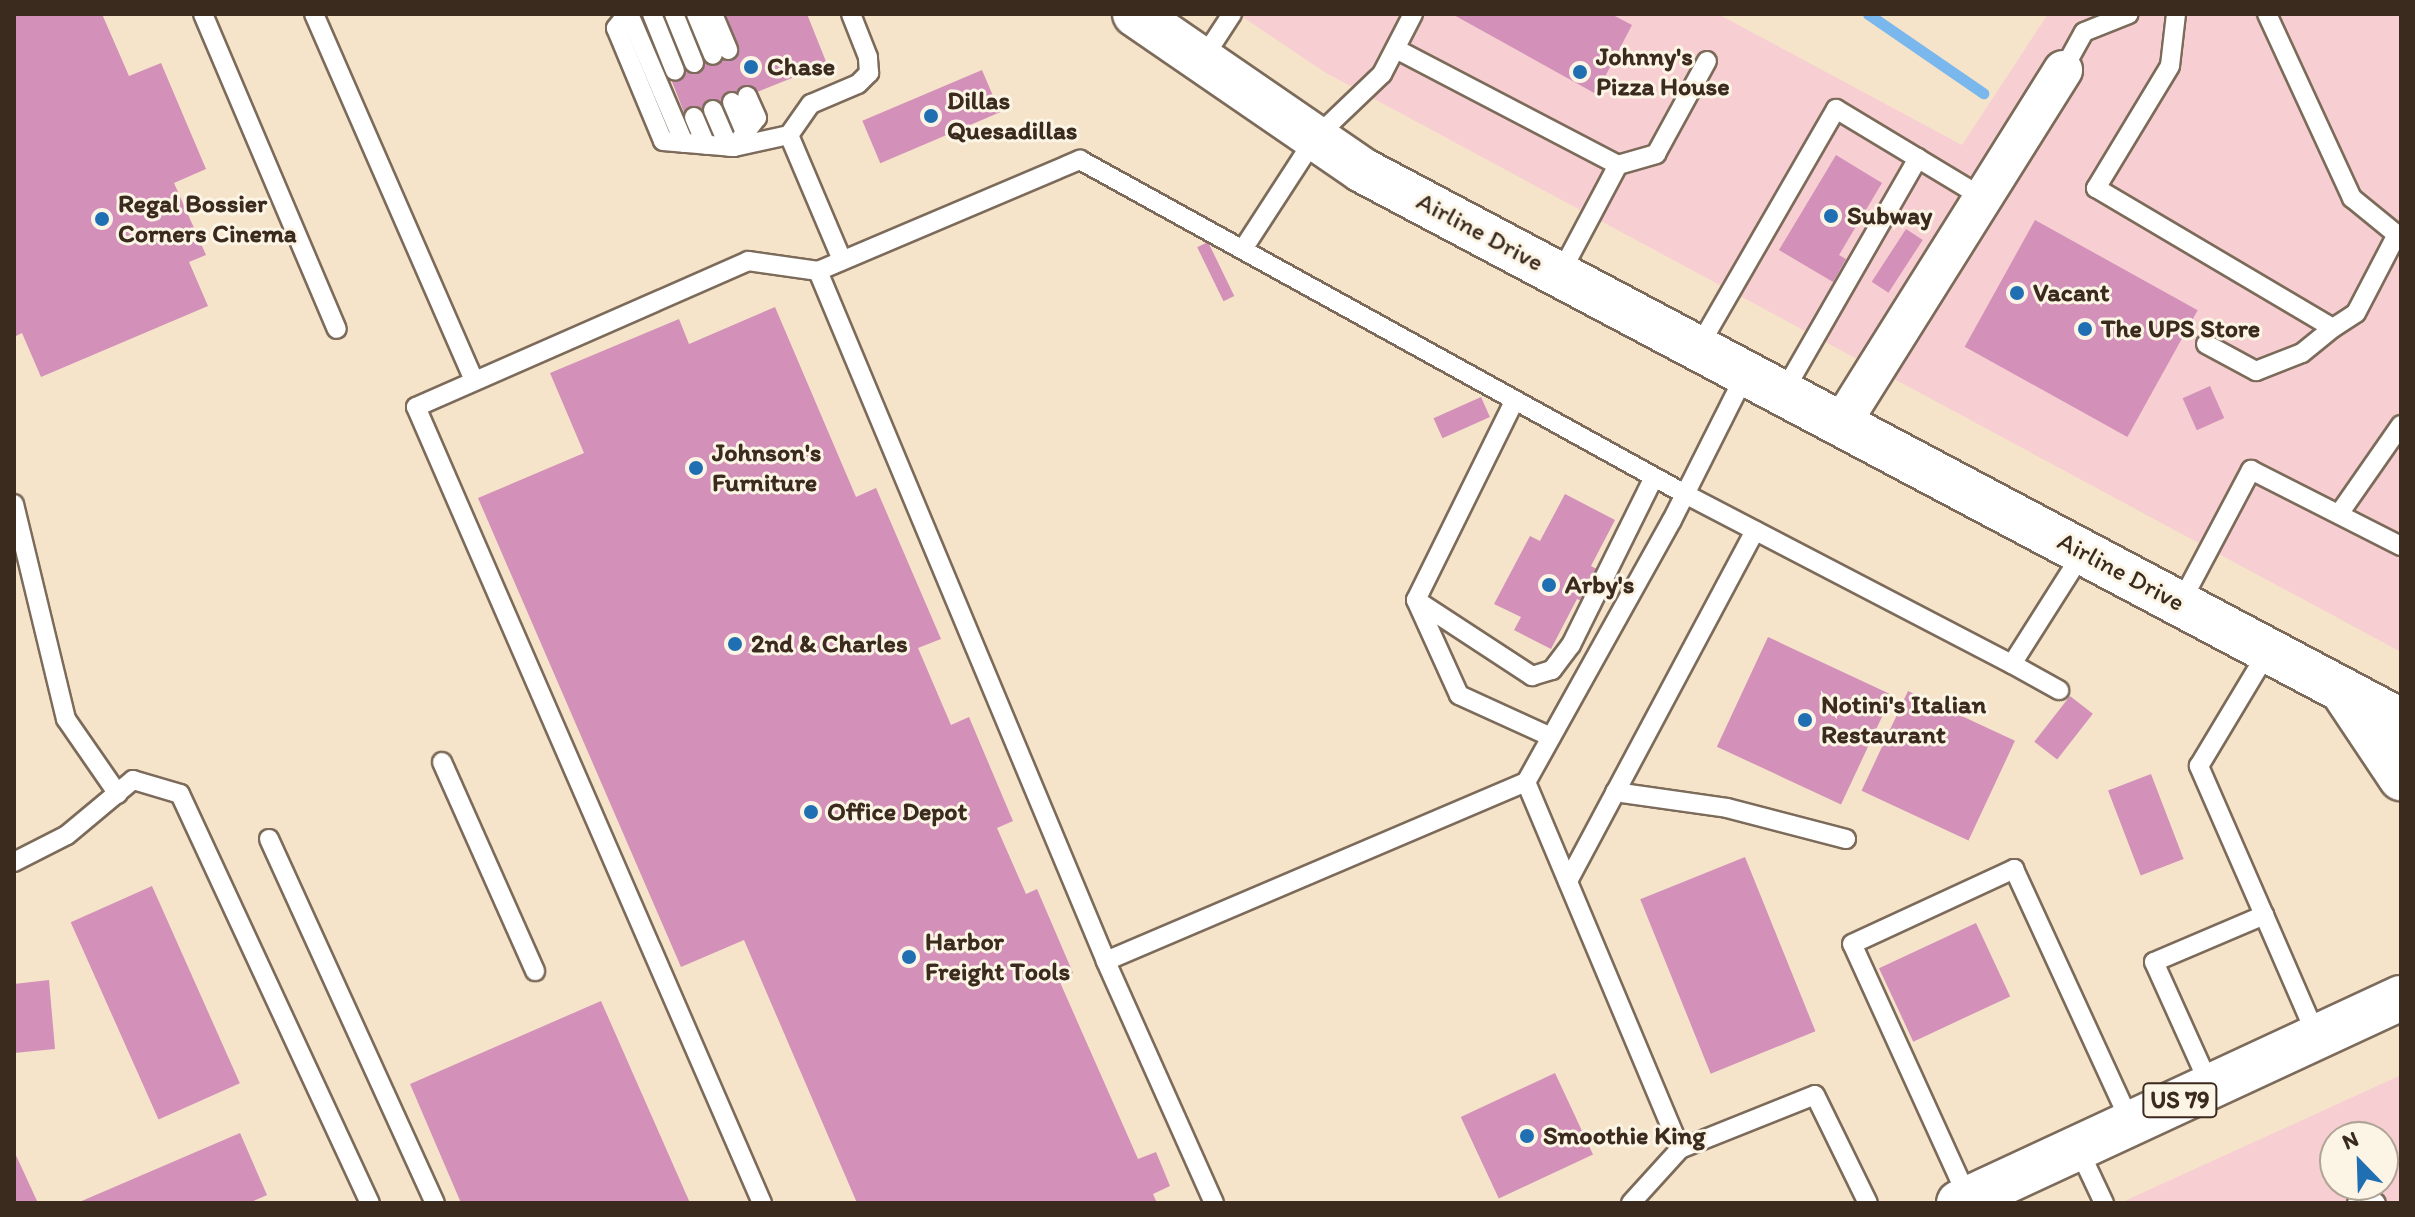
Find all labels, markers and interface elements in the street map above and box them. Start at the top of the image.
place label: Johnny's Pizza House [1596,41,1730,102]
place label: Chase [767,51,835,83]
marker: Chase [742,58,760,76]
marker: Johnny's Pizza House [1571,63,1589,81]
place label: Dillas Quesadillas [947,85,1077,146]
marker: Dillas Quesadillas [922,107,940,125]
street label: Airline Drive [1411,186,1549,278]
place label: Regal Bossier Corners Cinema [118,188,297,250]
place label: Subway [1847,200,1932,232]
marker: Subway [1822,207,1840,225]
marker: Regal Bossier Corners Cinema [93,210,111,228]
place label: Vacant [2033,277,2109,309]
marker: Vacant [2008,284,2026,302]
place label: The UPS Store [2101,313,2260,345]
marker: The UPS Store [2076,320,2094,338]
place label: Johnson's Furniture [712,437,821,498]
marker: Johnson's Furniture [687,459,705,477]
street label: Airline Drive [2052,526,2190,618]
place label: Arby's [1565,569,1634,601]
marker: Arby's [1540,576,1558,594]
place label: 2nd & Charles [751,628,907,660]
marker: 2nd & Charles [726,635,744,653]
place label: Notini's Italian Restaurant [1821,689,1986,750]
marker: Notini's Italian Restaurant [1796,711,1814,729]
place label: Office Depot [827,796,968,828]
marker: Office Depot [802,803,820,821]
place label: Harbor Freight Tools [925,926,1068,988]
marker: Harbor Freight Tools [900,948,918,966]
road number: US 79 [2142,1080,2218,1120]
place label: Smoothie King [1543,1120,1705,1152]
north arrow [2319,1121,2399,1201]
text: N [2338,1125,2362,1156]
marker: Smoothie King [1518,1127,1536,1145]

